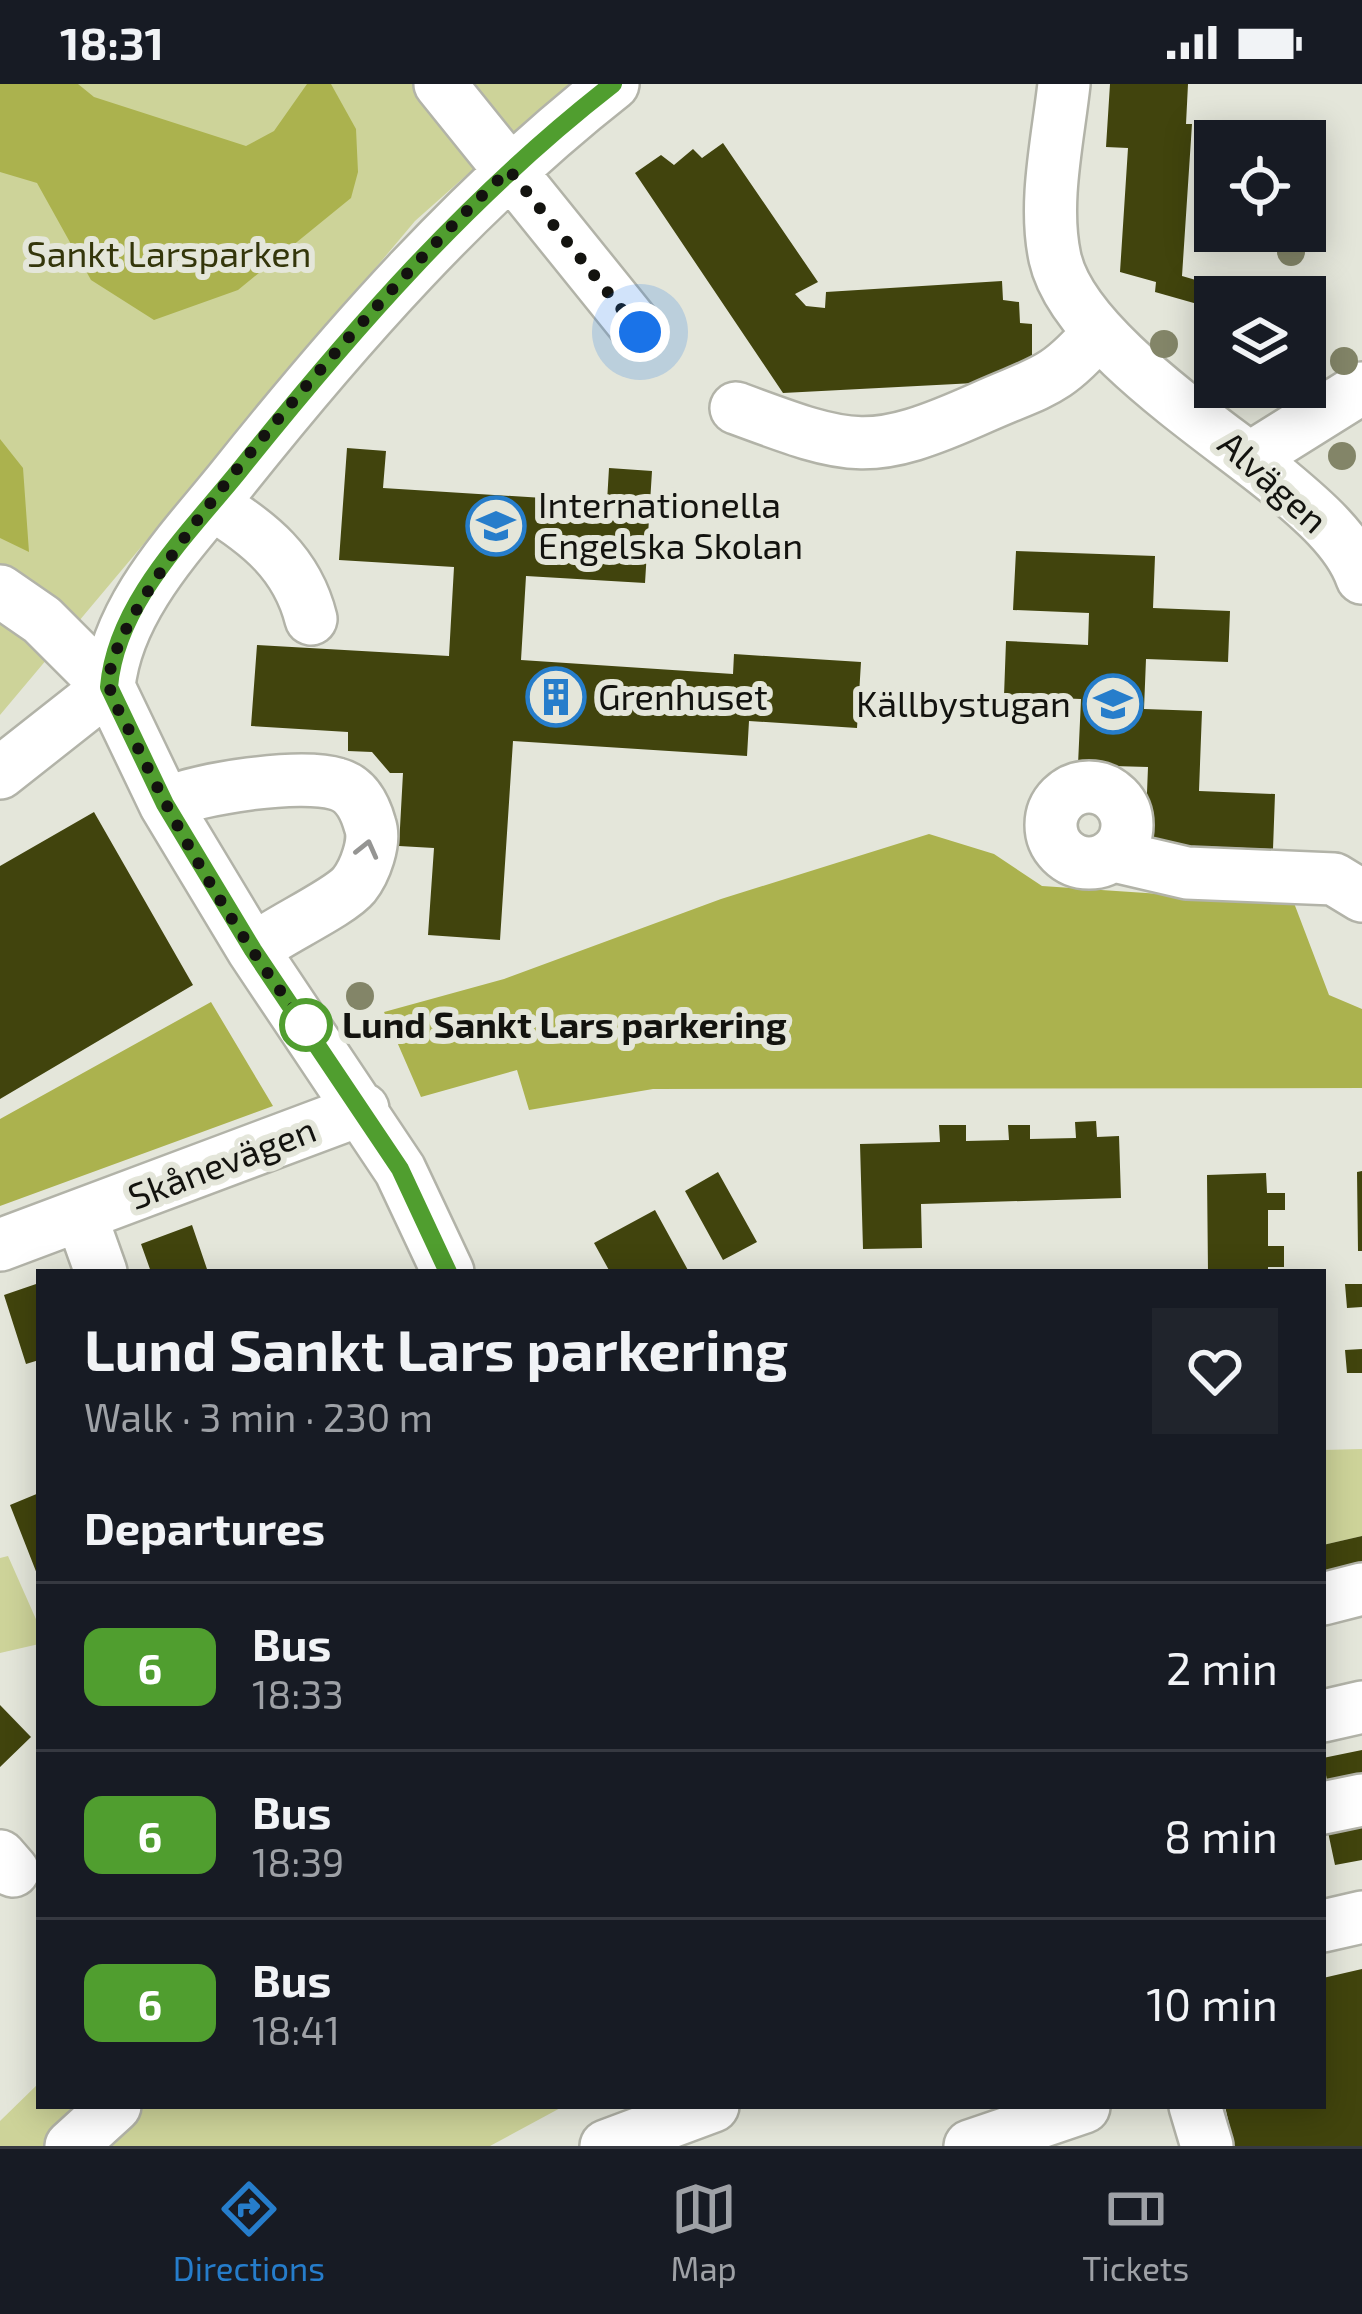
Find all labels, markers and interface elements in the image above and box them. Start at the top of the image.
text: 18:31 [60,15,164,69]
map controls [1194,120,1326,408]
button: locate [1194,120,1326,252]
park label: Sankt Larsparken [26,231,312,274]
button: layers [1194,276,1326,408]
your location [610,302,670,362]
street label: Alvägen [1211,421,1337,541]
place label: Internationella Engelska Skolan [538,482,803,566]
school or university icon: Internationella Engelska Skolan [465,495,527,557]
building icon: Grenhuset [525,666,587,728]
school or university icon: Källbystugan [1082,673,1144,735]
place label: Grenhuset [598,674,768,717]
place label: Källbystugan [856,681,1071,724]
one-way arrow [353,839,378,860]
marker: Lund Sankt Lars parkering [281,1000,331,1050]
place label: Lund Sankt Lars parkering [342,1002,787,1045]
street label: Skånevägen [122,1106,321,1217]
button: heart [1152,1308,1278,1434]
text: Lund Sankt Lars parkering [84,1314,788,1382]
text: Walk · 3 min · 230 m [84,1393,433,1440]
text: Departures [84,1500,325,1554]
text: Bus [252,1616,331,1670]
text: 2 min [1166,1640,1278,1694]
text: 6 [138,1642,162,1692]
text: 18:33 [252,1670,344,1717]
text: Bus [252,1784,331,1838]
text: 8 min [1164,1808,1278,1862]
text: 6 [138,1810,162,1860]
text: 18:39 [252,1838,344,1885]
text: Bus [252,1952,331,2006]
text: 10 min [1146,1976,1278,2030]
text: 6 [138,1978,162,2028]
text: 18:41 [252,2006,340,2053]
tab: Directions [173,2176,325,2288]
tab: Map [671,2176,737,2288]
tab: Tickets [1082,2176,1189,2288]

